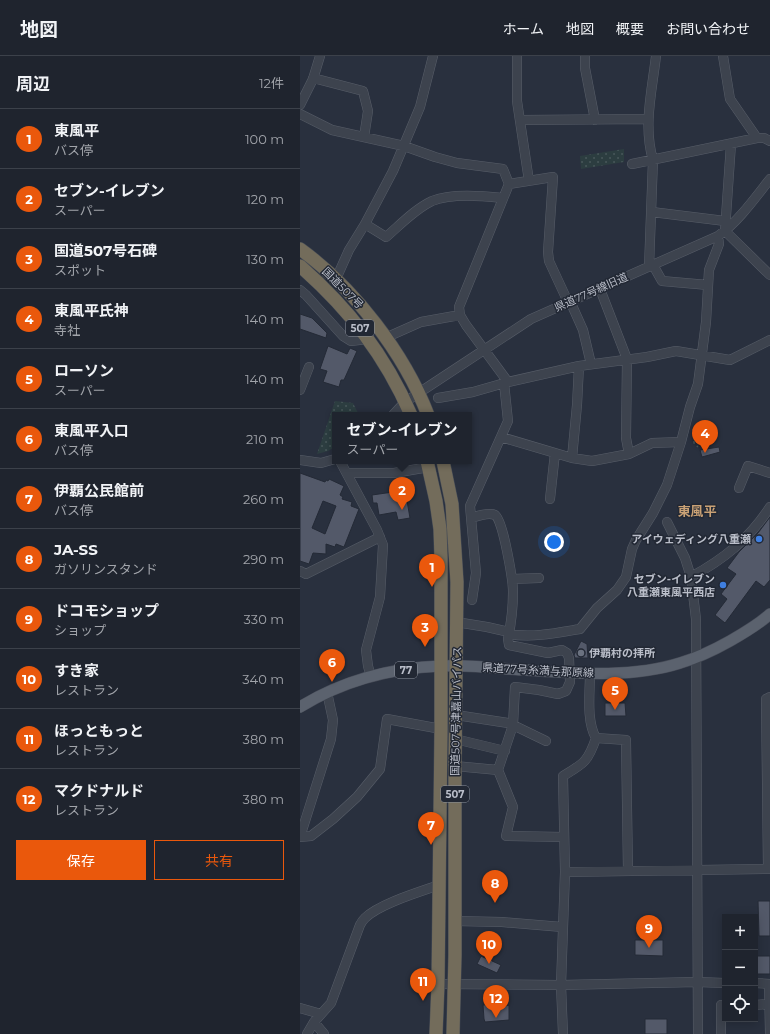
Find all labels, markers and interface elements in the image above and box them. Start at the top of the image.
text: 地図 [20,18,58,41]
text: ホーム [502,20,544,38]
text: 地図 [566,20,594,38]
text: 概要 [616,20,644,38]
text: お問い合わせ [666,20,750,38]
text: 周辺 [16,74,50,94]
text: 12件 [259,75,284,91]
text: 東風平 [54,121,99,140]
text: 1 [26,131,32,147]
text: 100 m [245,131,284,147]
text: バス停 [54,142,93,158]
text: セブン-イレブン [54,181,165,200]
text: 2 [25,191,33,207]
text: 120 m [246,191,284,207]
text: スーパー [54,202,106,218]
text: 国道507号石碑 [54,241,157,260]
text: 3 [25,251,33,267]
text: 130 m [246,251,284,267]
text: スポット [54,262,106,278]
street label: 国道507号 [319,264,367,312]
street label: 県道77号線旧道 [552,270,630,314]
text: 東風平氏神 [54,301,129,320]
text: 4 [25,311,33,327]
text: 140 m [245,311,284,327]
road number: 507 [346,320,374,336]
text: 寺社 [54,322,80,338]
text: ローソン [54,361,114,380]
text: 5 [25,371,33,387]
text: 140 m [245,371,284,387]
text: スーパー [54,382,106,398]
popup [332,412,472,464]
text: セブン-イレブン [347,420,457,439]
pin: 4 [692,420,718,453]
text: 東風平入口 [54,421,129,440]
text: 6 [25,431,33,447]
text: 210 m [246,431,284,447]
text: スーパー [347,441,398,457]
text: バス停 [54,442,93,458]
pin: 2 [389,477,415,510]
text: 伊覇公民館前 [54,481,144,500]
text: 7 [25,491,33,507]
text: 260 m [243,491,284,507]
text: バス停 [54,502,93,518]
district label: 東風平 [677,503,717,519]
your location [544,532,564,552]
place label: アイウェディング八重瀬 [631,532,751,546]
marker: アイウェディング八重瀬 [754,534,764,544]
text: JA-SS [54,540,98,559]
text: 8 [25,551,33,567]
text: 290 m [243,551,284,567]
pin: 1 [419,554,445,587]
text: ガソリンスタンド [54,561,158,577]
place label: セブン-イレブン 八重瀬東風平西店 [627,572,715,599]
marker: セブン-イレブン 八重瀬東風平西店 [718,580,728,590]
text: ドコモショップ [54,601,159,620]
text: 9 [25,611,33,627]
text: 330 m [244,611,284,627]
pin: 3 [412,614,438,647]
text: ショップ [54,622,106,638]
street label: 国道507号津嘉山バイパス [448,646,464,776]
place label: 伊覇村の拝所 [589,646,655,660]
marker: 伊覇村の拝所 [576,648,586,658]
pin: 6 [319,649,345,682]
street label: 県道77号糸満与那原線 [482,660,594,680]
text: すき家 [54,661,99,680]
road number: 77 [395,662,417,678]
text: 10 [22,671,36,687]
text: 340 m [242,671,284,687]
pin: 5 [602,677,628,710]
text: レストラン [54,682,119,698]
text: ほっともっと [54,721,144,740]
text: 11 [24,731,34,747]
text: 380 m [243,731,284,747]
text: レストラン [54,742,119,758]
text: マクドナルド [54,781,144,800]
road number: 507 [441,786,469,802]
text: 12 [23,791,35,807]
text: 380 m [243,791,284,807]
text: レストラン [54,802,119,818]
pin: 7 [418,812,444,845]
button: 保存 [16,840,146,880]
button: 共有 [154,840,284,880]
pin: 8 [482,870,508,903]
map controls [722,914,758,1022]
button: + [722,914,758,950]
pin: 9 [636,915,662,948]
pin: 10 [476,931,502,964]
button: − [722,950,758,986]
pin: 11 [410,968,436,1001]
pin: 12 [483,985,509,1018]
button: locate [722,986,758,1022]

